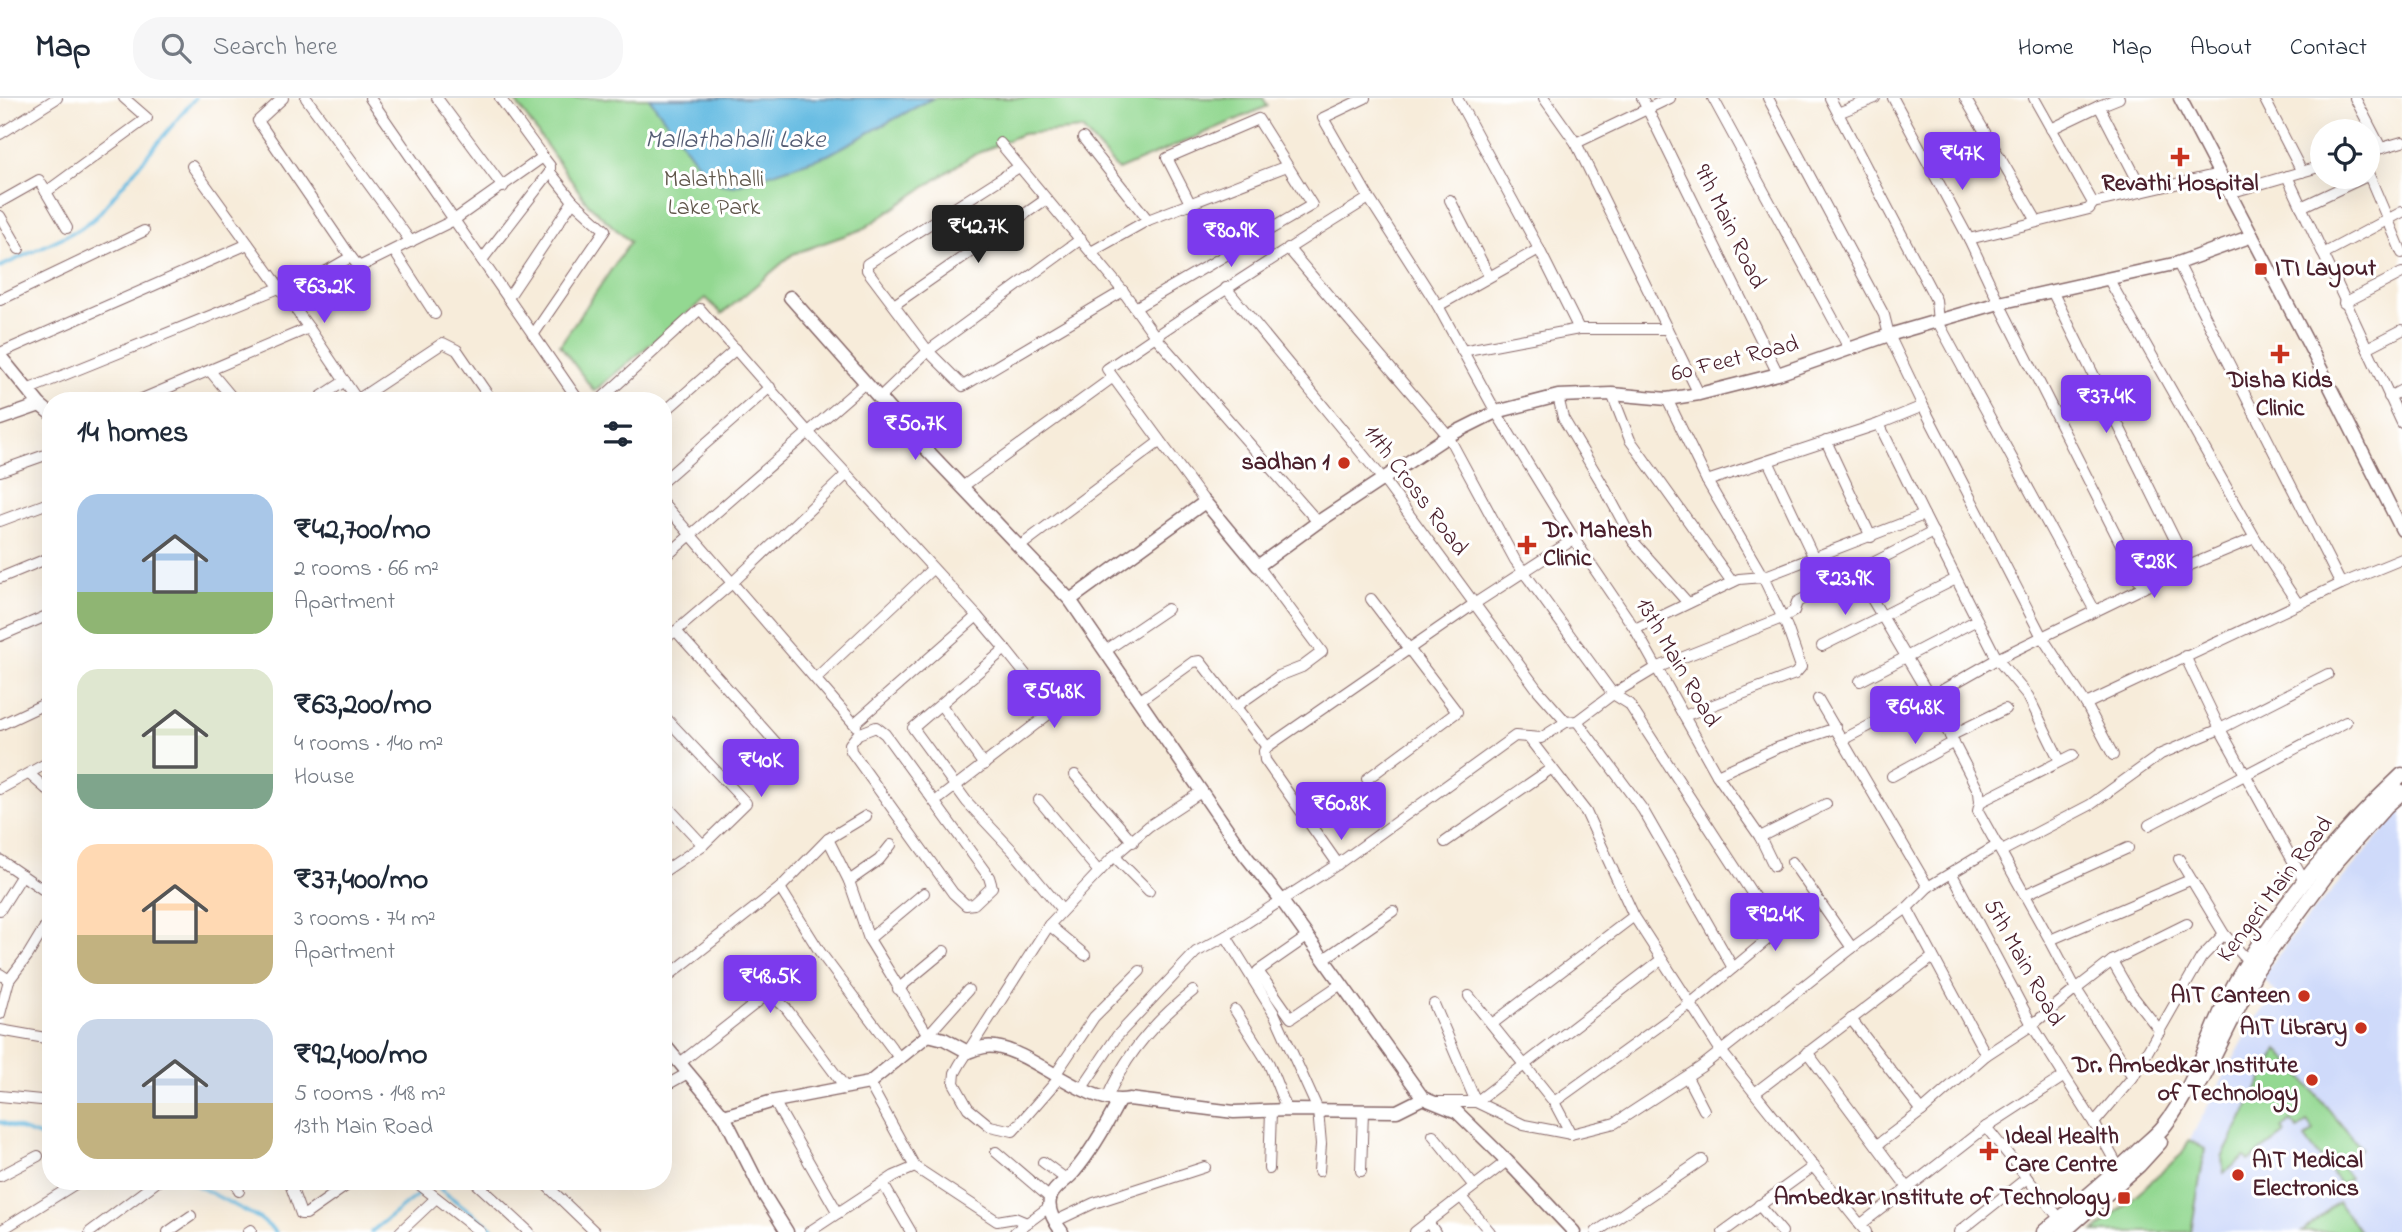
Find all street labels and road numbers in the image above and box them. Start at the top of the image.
street label: 9th Main Road [1684,159,1774,296]
street label: 60 Feet Road [1668,327,1803,393]
street label: 11th Cross Road [1354,418,1476,564]
street label: 13th Main Road [1626,592,1729,735]
street label: Kengeri Main Road [2209,809,2343,971]
street label: 5th Main Road [1973,893,2073,1034]

